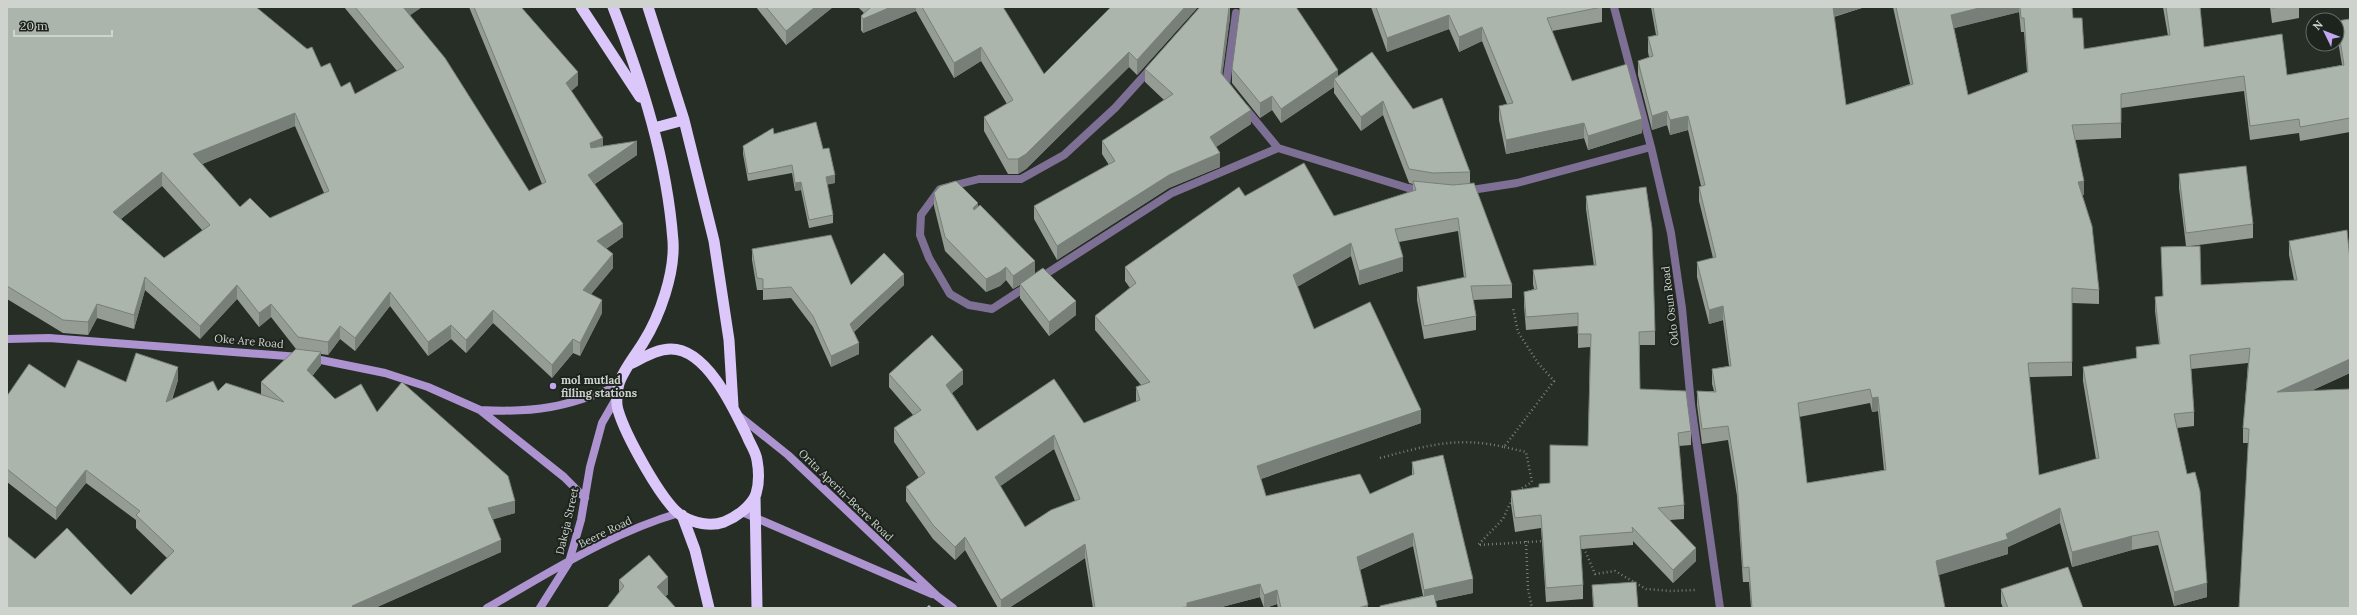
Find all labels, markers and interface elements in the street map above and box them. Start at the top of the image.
scale bar [14,12,112,38]
north arrow [2305,12,2345,52]
text: N [2310,17,2326,33]
text: 20 m [20,18,48,33]
street label: Odo Osun Road [1658,265,1682,347]
street label: Oke Are Road [214,331,285,351]
place label: mol mutlad filling stations [561,373,637,400]
marker: mol mutlad filling stations [548,381,558,391]
street label: Orita Aperin-Beere Road [796,446,897,544]
street label: Dakeja Street [553,485,582,556]
street label: Beere Road [576,513,634,551]

